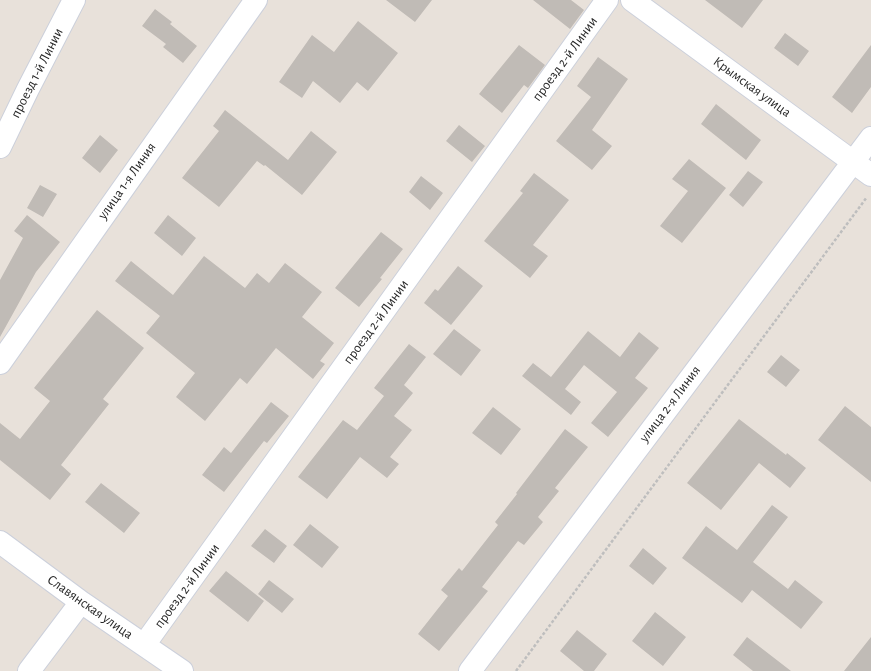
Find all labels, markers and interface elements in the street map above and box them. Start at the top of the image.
street label: проезд 2-й Линии [529,13,601,105]
street label: проезд 1-й Линии [7,25,67,121]
street label: Крымская улица [710,53,794,121]
street label: улица 1-я Линия [94,139,160,223]
street label: проезд 2-й Линии [340,276,412,368]
street label: улица 2-я Линия [636,362,704,446]
street label: проезд 2-й Линии [151,540,223,632]
street label: Славянская улица [44,571,136,643]

